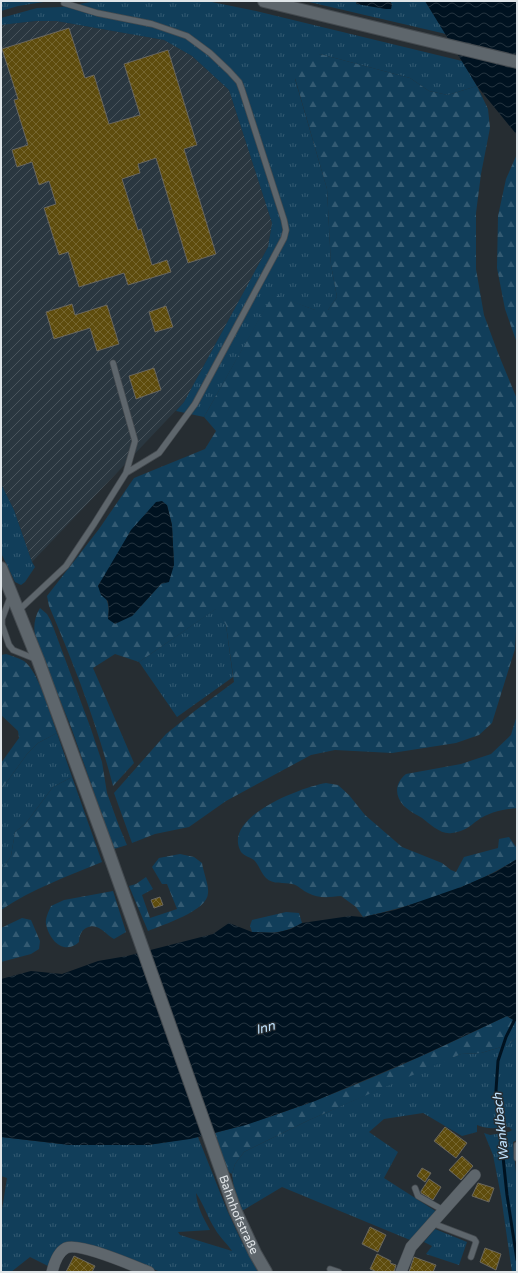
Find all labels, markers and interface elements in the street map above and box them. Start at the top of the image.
water label: Inn [254,1017,278,1038]
water label: Wanklbach [489,1091,513,1162]
street label: Bahnhofstraße [216,1173,262,1257]

